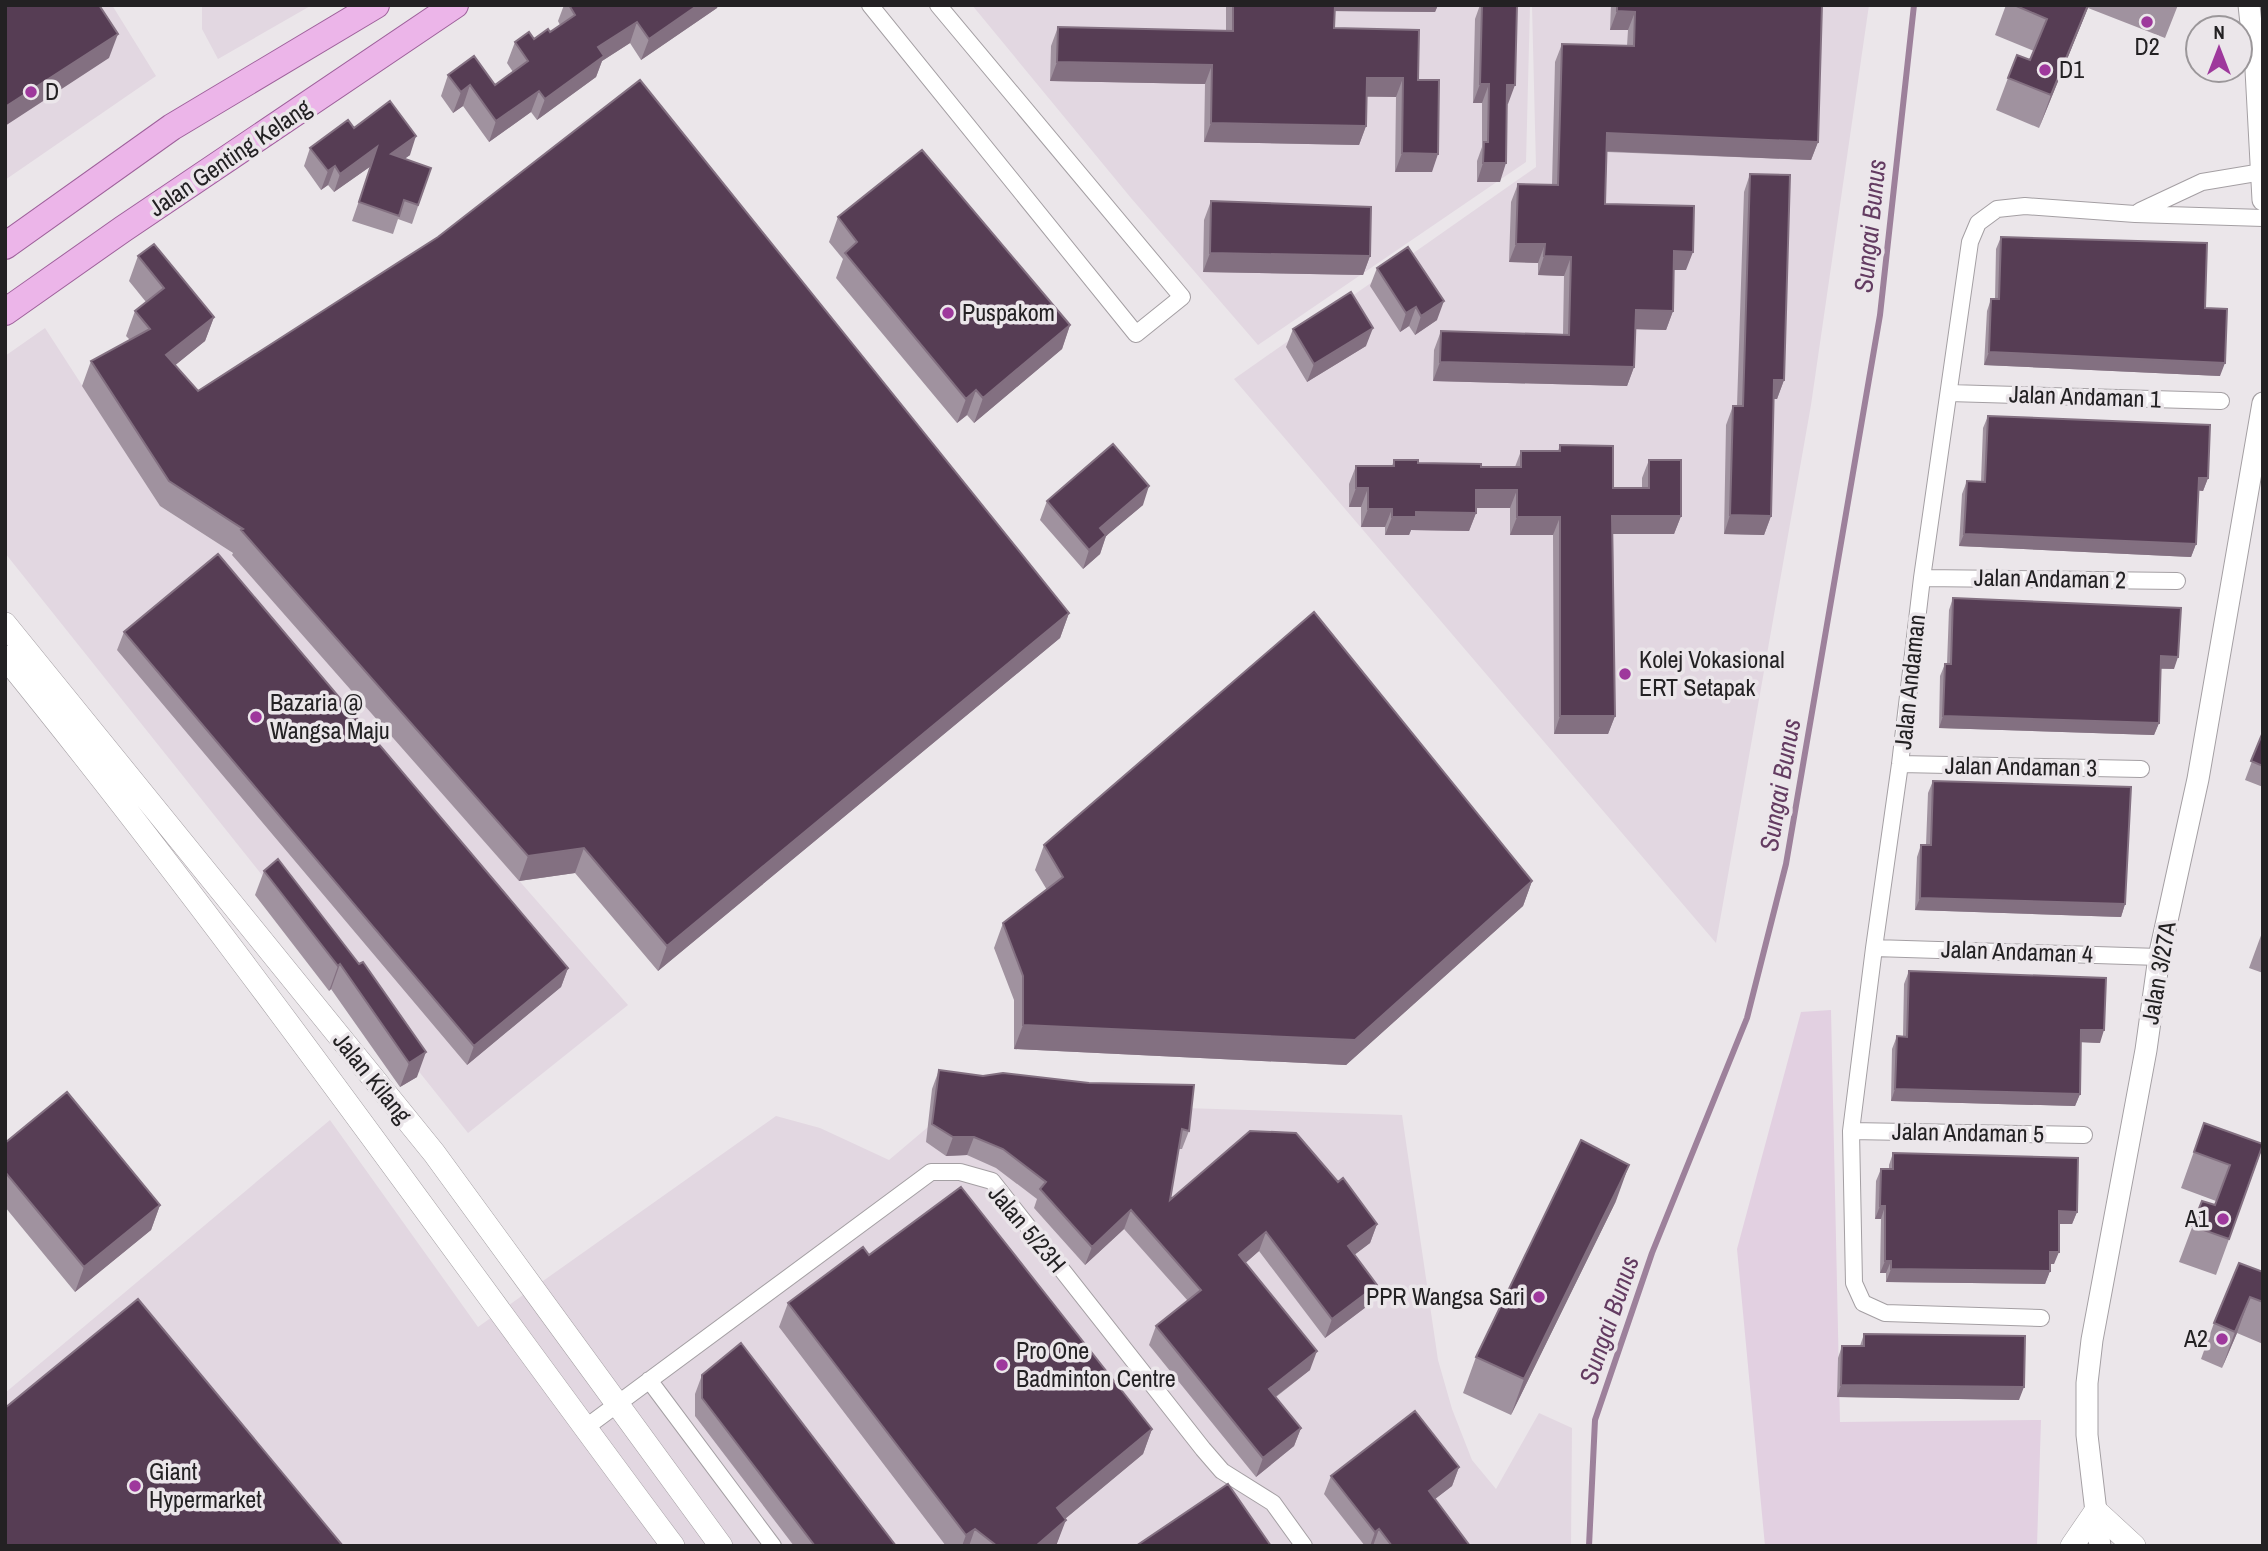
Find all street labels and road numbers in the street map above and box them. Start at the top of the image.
street label: Jalan Genting Kelang [142,91,317,223]
street label: Jalan Andaman 1 [2008,377,2162,415]
street label: Jalan Andaman 2 [1974,561,2126,595]
street label: Jalan Andaman [1886,613,1932,751]
street label: Jalan Andaman 3 [1945,749,2097,783]
street label: Jalan 3/27A [2133,918,2183,1027]
street label: Jalan Andaman 4 [1940,932,2094,970]
street label: Jalan Kilang [326,1025,419,1130]
street label: Jalan Andaman 5 [1892,1115,2044,1149]
street label: Jalan 5/23H [982,1178,1074,1279]

